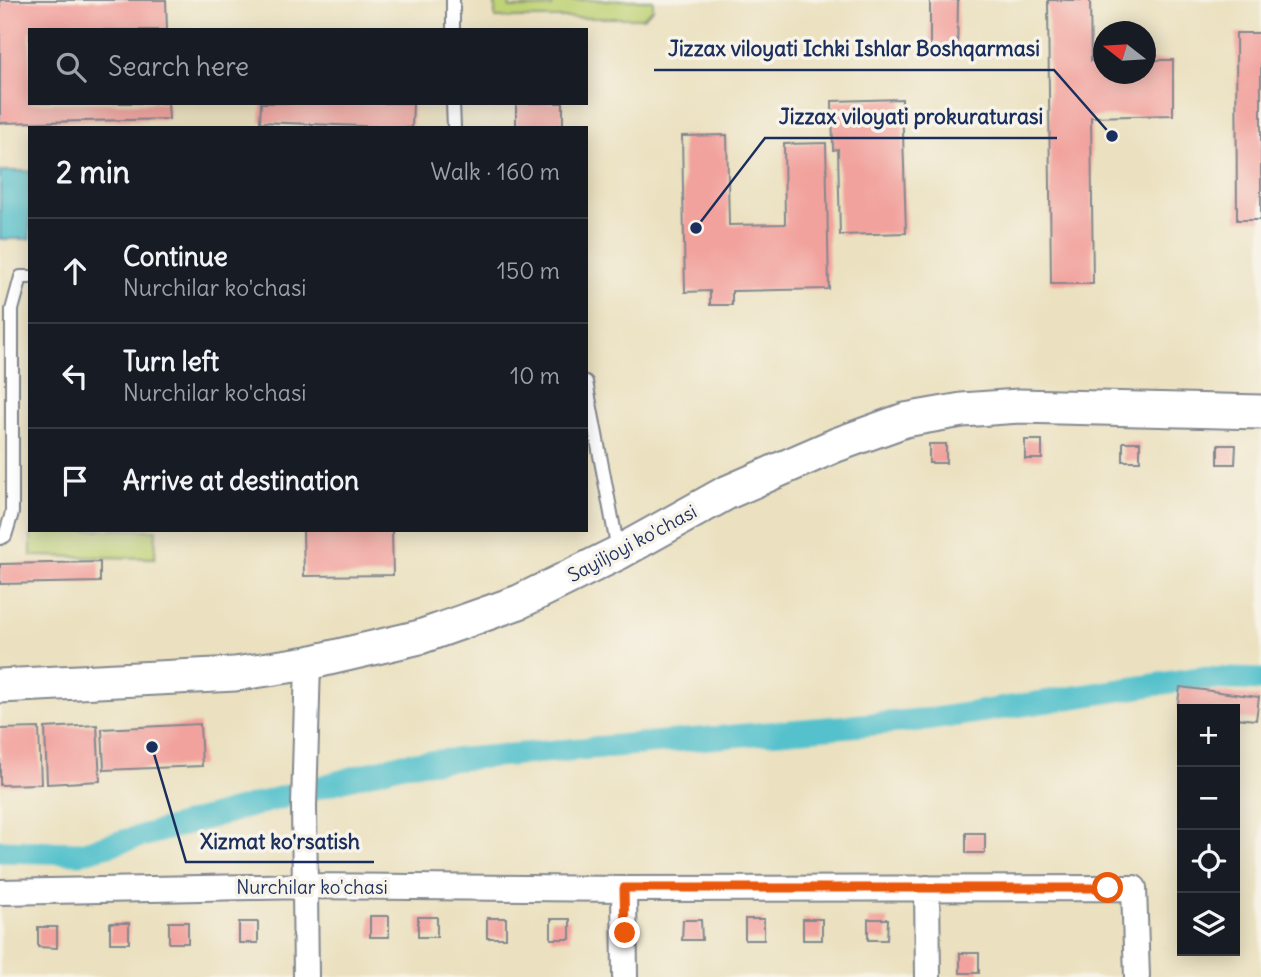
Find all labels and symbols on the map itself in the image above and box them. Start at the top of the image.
north arrow [1093,21,1156,84]
callout: Jizzax viloyati Ichki Ishlar Boshqarmasi [654,28,1054,70]
text: Jizzax viloyati Ichki Ishlar Boshqarmasi [668,35,1040,62]
callout: Jizzax viloyati prokuraturasi [765,96,1057,138]
text: Jizzax viloyati prokuraturasi [779,103,1043,130]
street label: Sayiljoyi ko'chasi [563,499,701,587]
callout: Xizmat ko'rsatish [186,820,374,862]
text: Xizmat ko'rsatish [200,828,360,855]
route start [1092,872,1123,903]
street label: Nurchilar ko'chasi [236,875,388,899]
route end [609,917,640,948]

